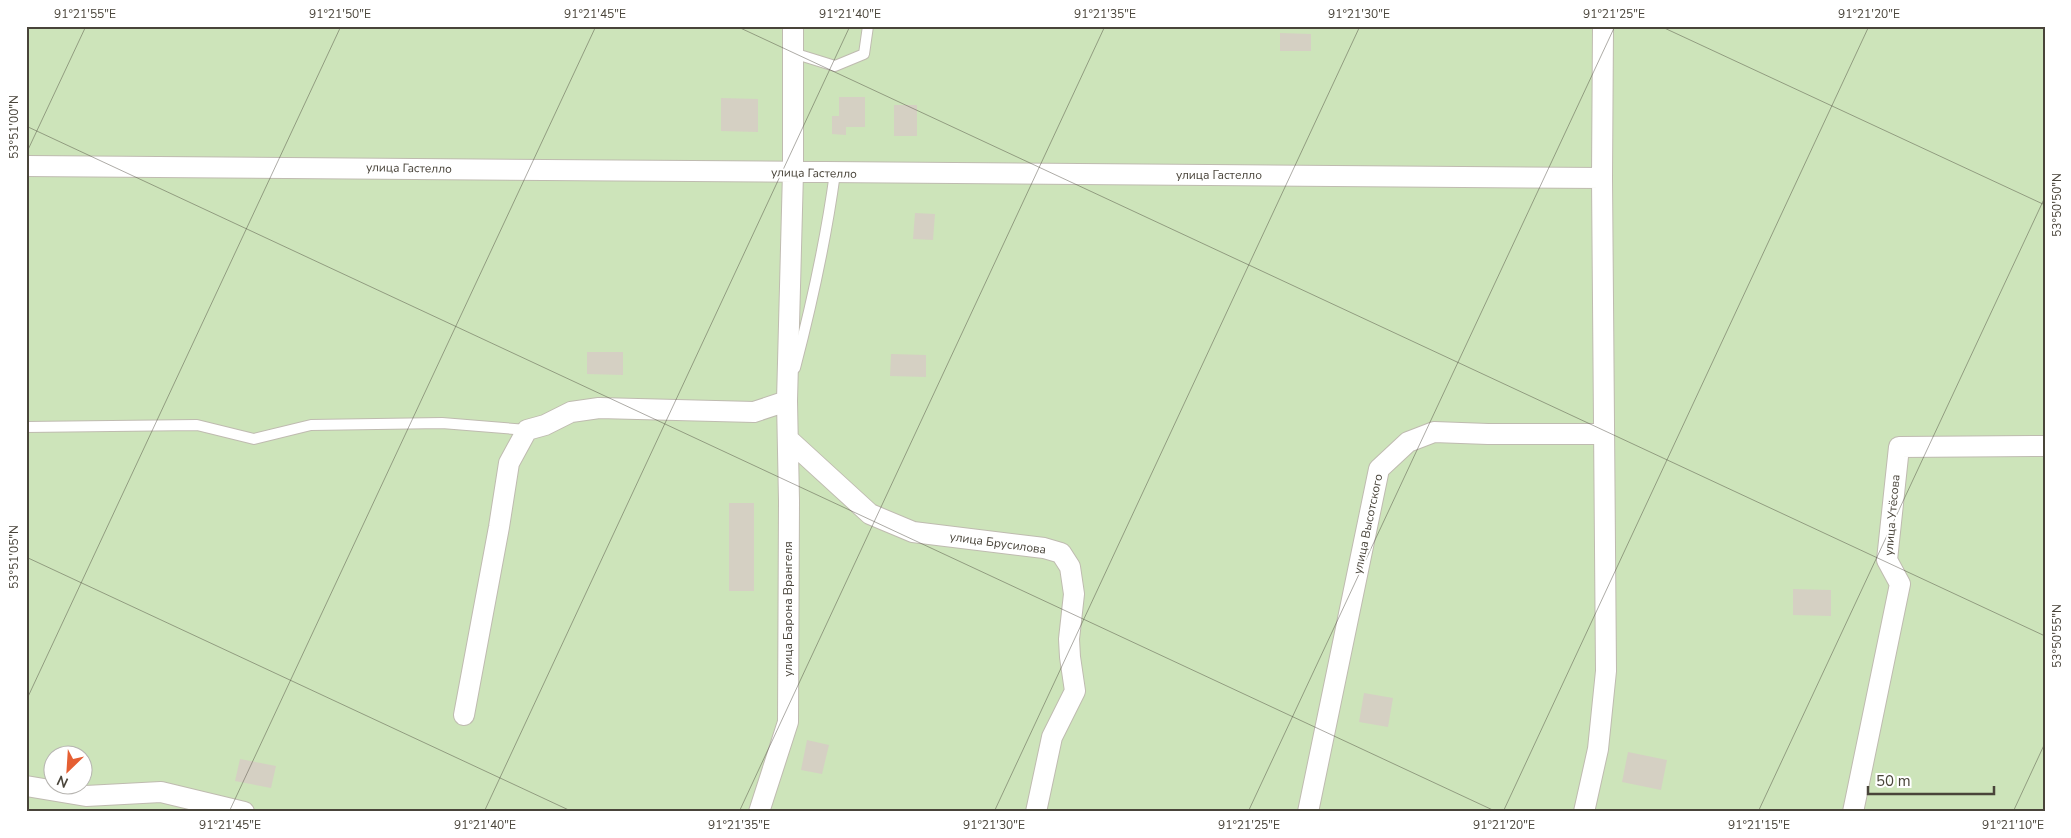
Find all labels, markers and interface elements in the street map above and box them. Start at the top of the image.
text: 91°21'55"E [54,6,116,22]
text: 91°21'50"E [309,6,371,22]
text: 91°21'45"E [564,6,626,22]
text: 91°21'40"E [819,6,881,22]
text: 91°21'35"E [1074,6,1136,22]
text: 91°21'30"E [1328,6,1390,22]
text: 91°21'25"E [1583,6,1645,22]
text: 91°21'20"E [1838,6,1900,22]
text: 53°51'00"N [6,95,22,159]
street label: улица Гастелло [366,159,452,177]
street label: улица Гастелло [771,164,857,182]
street label: улица Гастелло [1176,167,1262,183]
text: 53°50'50"N [2049,173,2065,237]
street label: улица Высотского [1350,472,1386,576]
street label: улица Утёсова [1880,474,1904,556]
text: 53°51'05"N [6,525,22,589]
street label: улица Брусилова [949,528,1047,558]
street label: улица Барона Врангеля [780,541,796,677]
text: 53°50'55"N [2049,604,2065,668]
north arrow [42,746,92,796]
scale bar [1868,763,1995,795]
text: N [54,771,71,792]
text: 50 m [1876,771,1911,791]
text: 91°21'45"E [199,817,261,833]
text: 91°21'40"E [454,817,516,833]
text: 91°21'35"E [708,817,770,833]
text: 91°21'30"E [963,817,1025,833]
text: 91°21'25"E [1218,817,1280,833]
text: 91°21'20"E [1473,817,1535,833]
text: 91°21'15"E [1728,817,1790,833]
text: 91°21'10"E [1982,817,2044,833]

